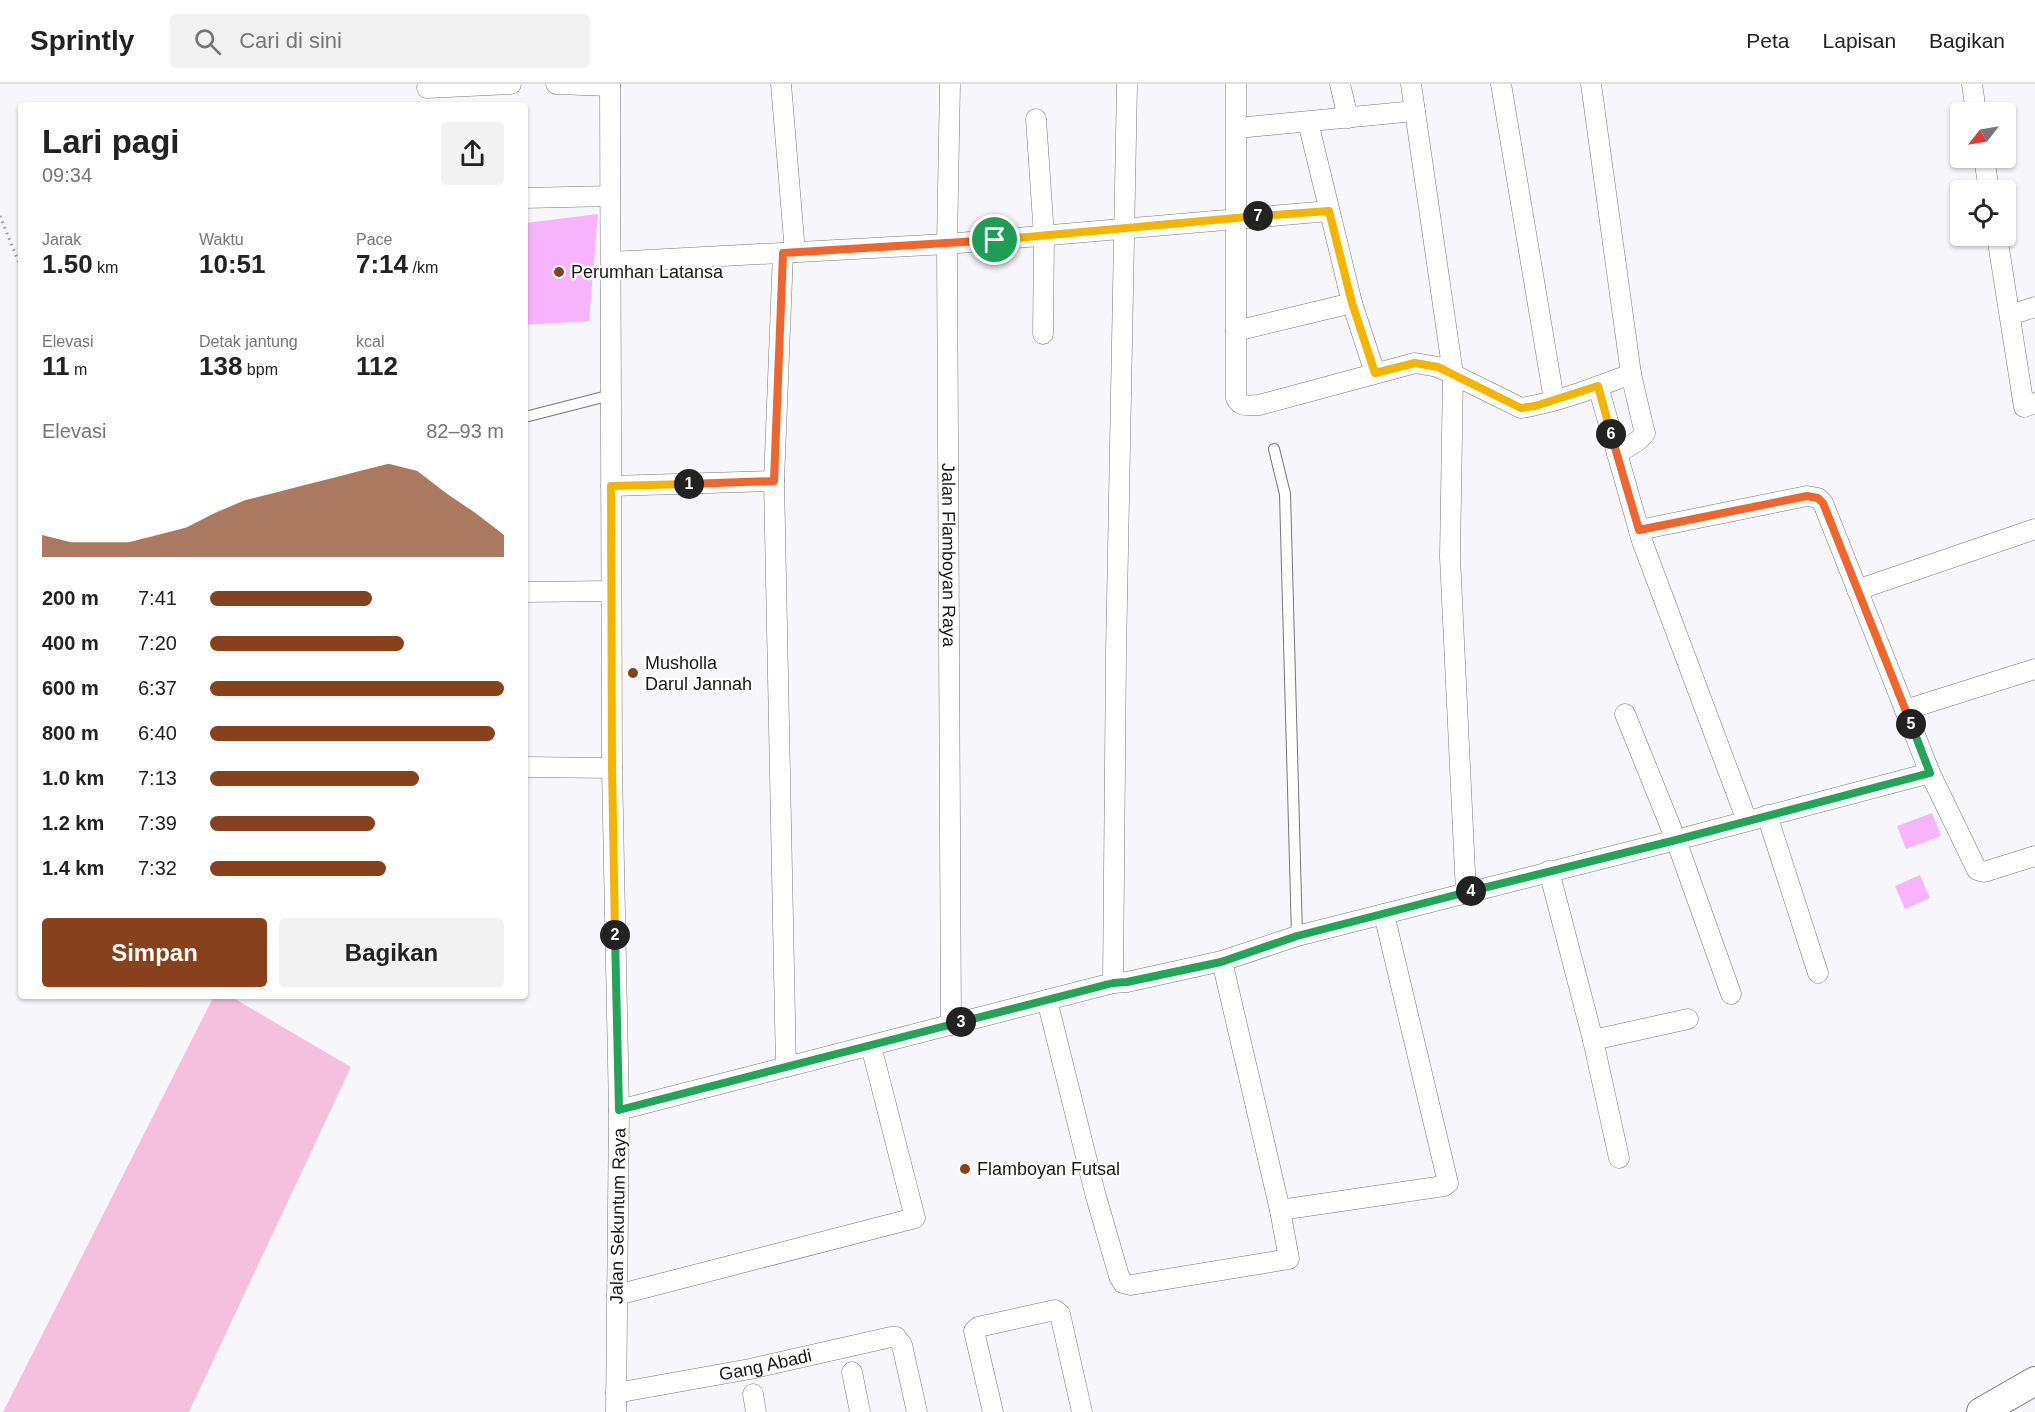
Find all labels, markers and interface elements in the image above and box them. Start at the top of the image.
search box [170,14,590,68]
text: Sprintly [30,25,134,56]
icon: search [191,25,224,58]
text: Cari di sini [239,28,342,53]
text: Peta [1746,29,1790,52]
text: Lapisan [1823,29,1896,52]
text: Bagikan [1929,29,2005,52]
north arrow [1950,102,2016,168]
map controls [1950,102,2016,246]
button: share [441,122,504,185]
text: Lari pagi [42,123,180,160]
text: 09:34 [42,164,92,186]
button: locate [1950,180,2016,246]
pin: 7 [1243,201,1273,231]
text: 7 [1254,207,1262,224]
pin [969,214,1020,265]
icon: arrive [978,223,1011,256]
text: Jarak [42,231,81,248]
text: Waktu [199,231,244,248]
text: Pace [356,231,392,248]
text: 1.50 [42,249,93,279]
text: 10:51 [199,249,266,279]
text: 7:14 [356,249,408,279]
text: km [93,259,118,276]
text: /km [408,259,438,276]
place label: Perumhan Latansa [571,262,724,282]
marker: Perumhan Latansa [552,265,566,279]
text: Elevasi [42,333,94,350]
text: Detak jantung [199,333,298,350]
text: kcal [356,333,384,350]
text: 11 [42,351,70,381]
text: 138 [199,351,242,381]
text: 112 [356,351,398,381]
text: m [70,361,87,378]
text: bpm [242,361,278,378]
pin: 6 [1596,419,1626,449]
text: Elevasi [42,420,106,442]
text: 82–93 m [426,420,504,442]
text: 6 [1607,425,1615,442]
street label: Jalan Flamboyan Raya [938,463,959,648]
pin: 1 [674,469,704,499]
text: 1 [685,475,693,492]
text: 200 m [42,587,99,609]
text: 7:41 [138,587,177,609]
text: 400 m [42,632,99,654]
text: 7:20 [138,632,177,654]
place label: Musholla Darul Jannah [645,653,752,694]
marker: Musholla Darul Jannah [626,666,640,680]
text: 600 m [42,677,99,699]
text: 6:37 [138,677,177,699]
pin: 5 [1896,709,1926,739]
text: 5 [1907,715,1915,732]
text: 800 m [42,722,99,744]
text: 6:40 [138,722,177,744]
text: 1.0 km [42,767,104,789]
text: 7:13 [138,767,177,789]
text: 1.2 km [42,812,104,834]
text: 7:39 [138,812,177,834]
text: 1.4 km [42,857,104,879]
text: 7:32 [138,857,177,879]
pin: 4 [1456,876,1486,906]
text: 4 [1467,882,1475,899]
button: Simpan [42,918,267,987]
button: Bagikan [279,918,504,987]
pin: 2 [600,920,630,950]
text: 2 [611,926,619,943]
pin: 3 [946,1007,976,1037]
text: 3 [957,1013,965,1030]
street label: Jalan Sekuntum Raya [606,1127,630,1304]
place label: Flamboyan Futsal [977,1159,1120,1179]
marker: Flamboyan Futsal [958,1162,972,1176]
street label: Gang Abadi [718,1345,814,1384]

